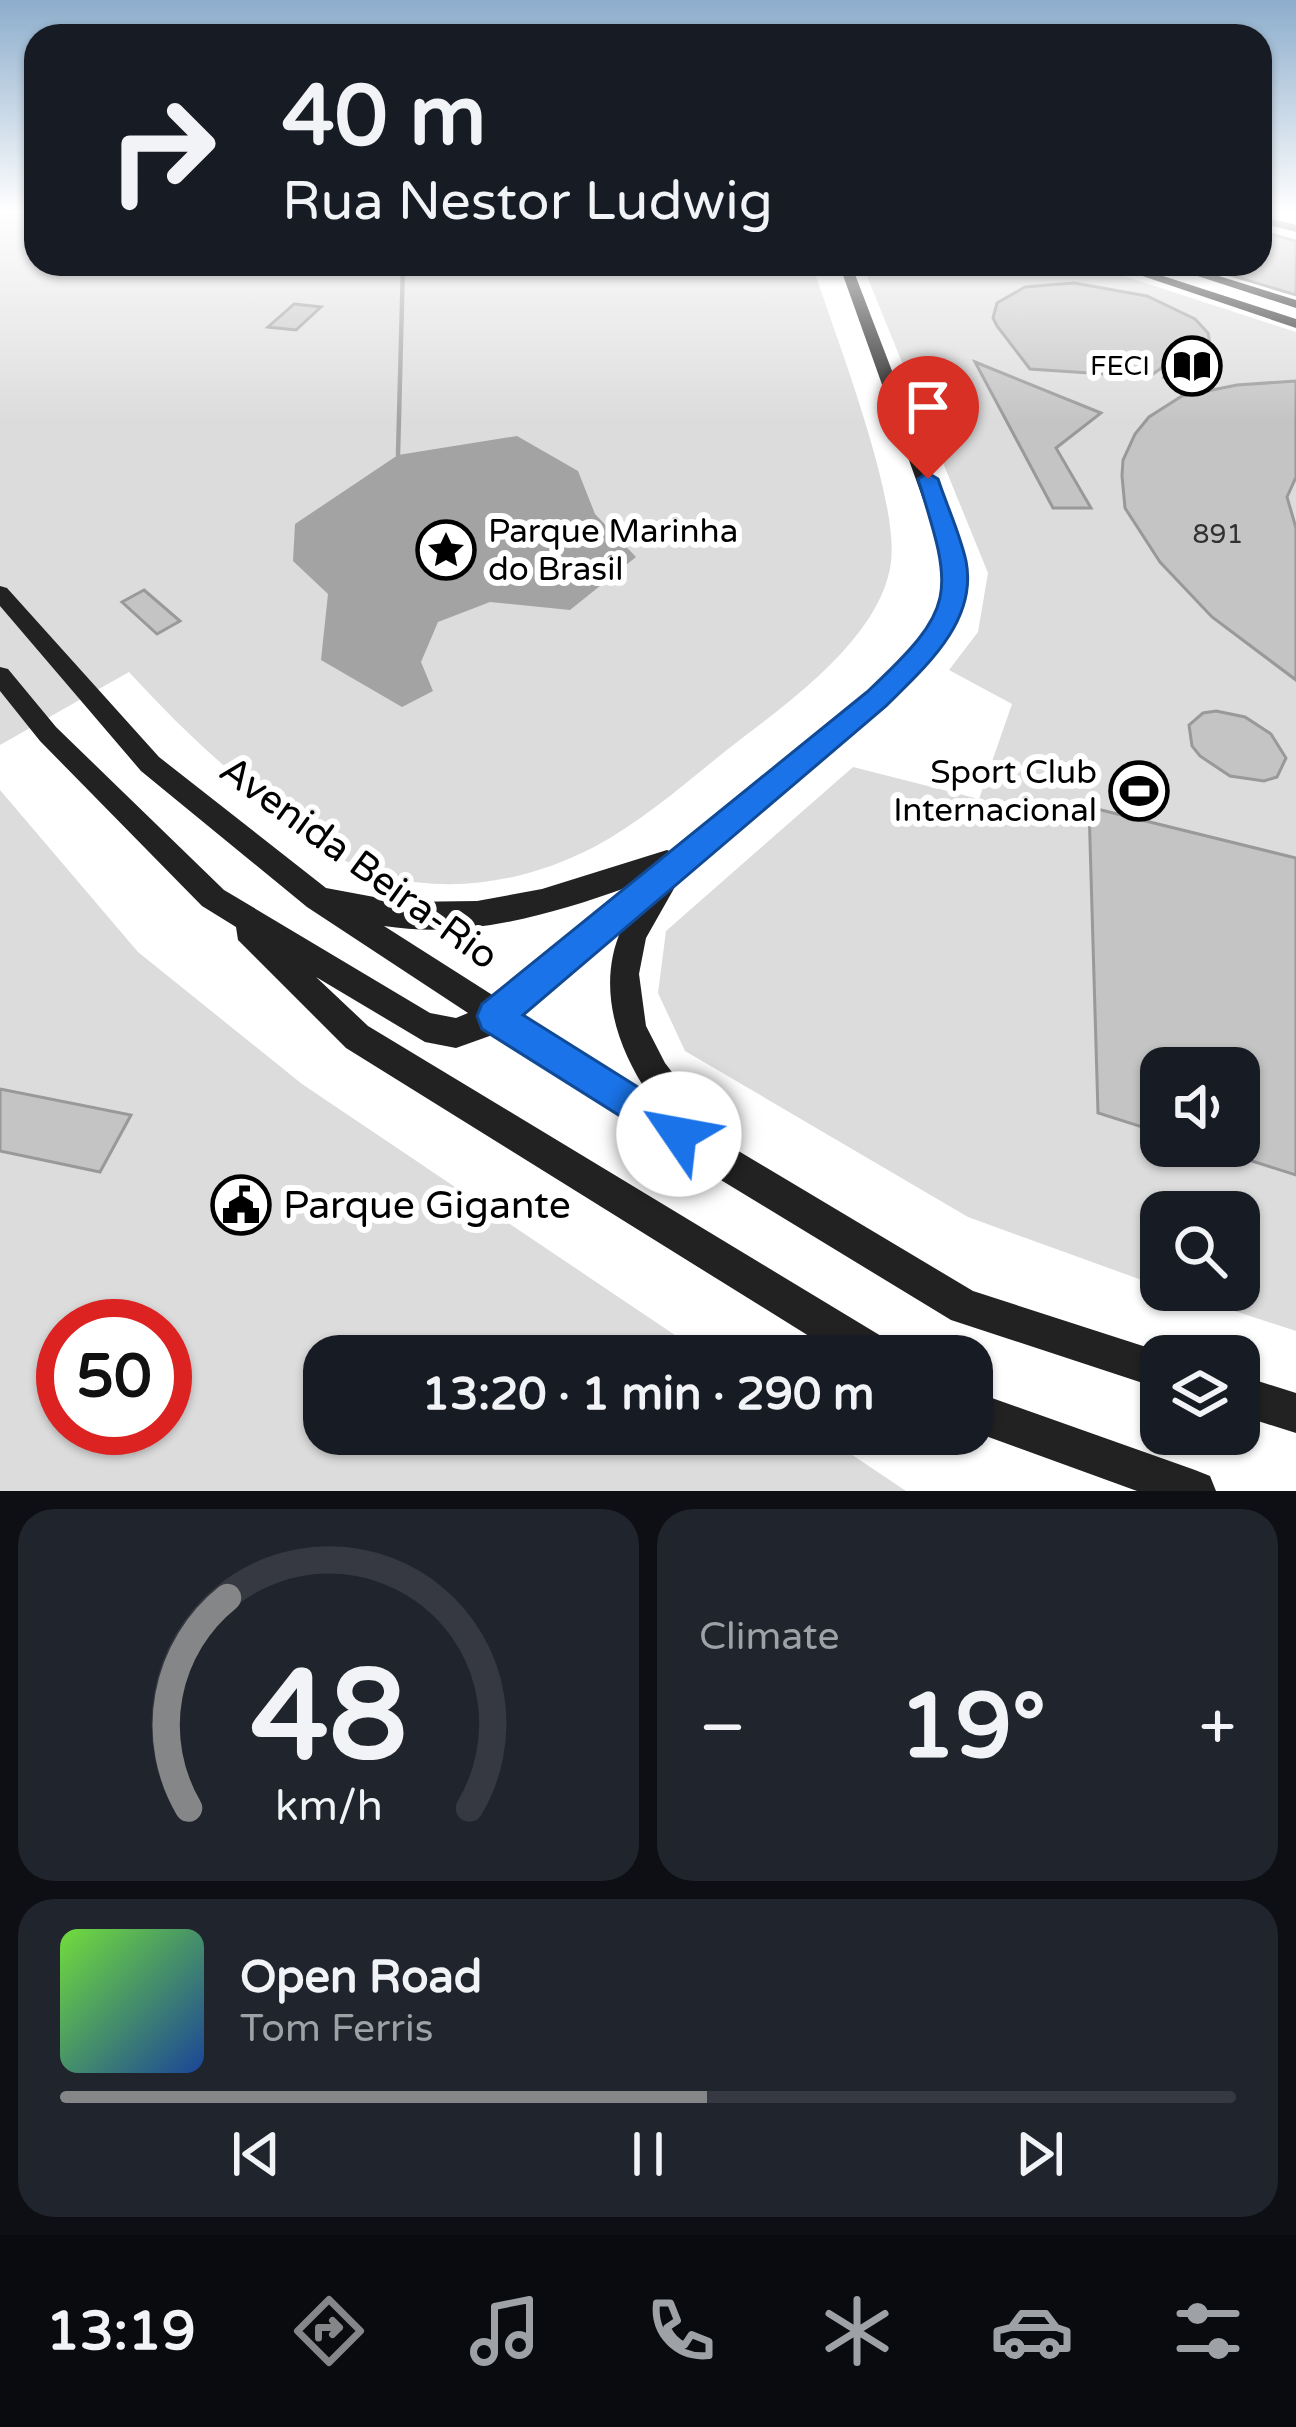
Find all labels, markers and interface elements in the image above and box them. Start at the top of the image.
text: 40 m [282,67,486,168]
icon: right [84,72,240,228]
text: Rua Nestor Ludwig [282,169,773,234]
library icon: FECI [1161,335,1223,397]
place label: FECI [1090,350,1150,383]
pin [877,356,979,479]
icon: arrive [895,374,961,440]
place label: Parque Marinha do Brasil [488,512,738,589]
house number: 891 [1193,518,1243,551]
place icon: Parque Marinha do Brasil [415,519,477,581]
street label: Avenida Beira-Rio [211,746,507,980]
place label: Sport Club Internacional [893,753,1097,830]
sports icon: Sport Club Internacional [1108,760,1170,822]
map controls [1140,1047,1260,1455]
button: sound [1140,1047,1260,1167]
position arrow [616,1071,742,1197]
public building icon: Parque Gigante [210,1174,272,1236]
place label: Parque Gigante [283,1182,571,1229]
button: search [1140,1191,1260,1311]
speed limit sign: 50 [36,1299,192,1455]
button: layers [1140,1335,1260,1455]
text: 13:20 · 1 min · 290 m [422,1368,874,1422]
text: Climate [699,1613,839,1660]
text: 48 [250,1642,407,1793]
text: 19° [899,1673,1046,1782]
text: − [699,1688,746,1768]
text: + [1199,1688,1236,1768]
text: km/h [275,1781,382,1832]
text: Open Road [240,1951,482,2005]
text: Tom Ferris [240,2005,433,2052]
icon: previous [223,2121,289,2187]
icon: pause [615,2121,681,2187]
icon: next [1007,2121,1073,2187]
icon: directions [287,2289,371,2373]
icon: music [463,2289,547,2373]
icon: phone [639,2289,723,2373]
icon: climate [815,2289,899,2373]
icon: car [990,2289,1074,2373]
icon: filters [1166,2289,1250,2373]
text: 13:19 [46,2299,196,2364]

